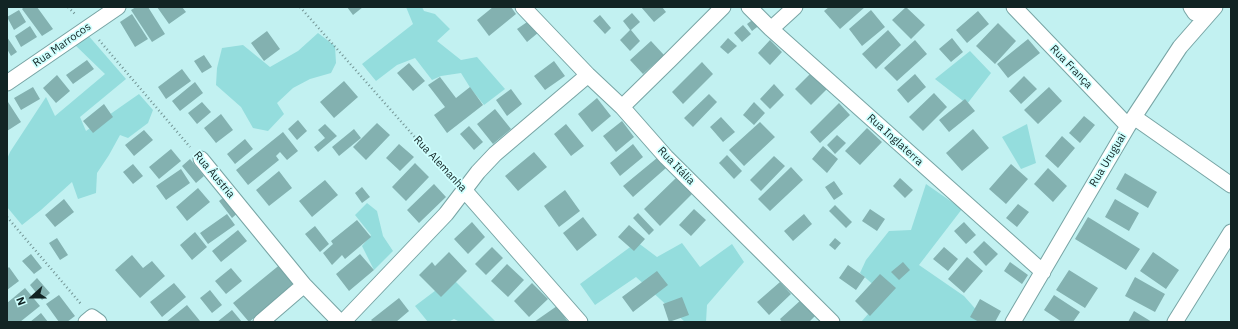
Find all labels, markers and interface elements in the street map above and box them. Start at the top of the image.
street label: Rua Marrocos [30,20,94,70]
street label: Rua França [1047,43,1095,91]
street label: Rua Inglaterra [864,111,926,169]
street label: Rua Uruguai [1087,131,1129,189]
street label: Rua Alemanha [411,133,469,195]
street label: Rua Itália [655,144,697,188]
street label: Rua Áustria [191,149,237,201]
north arrow [12,277,52,317]
text: N [13,295,29,308]

